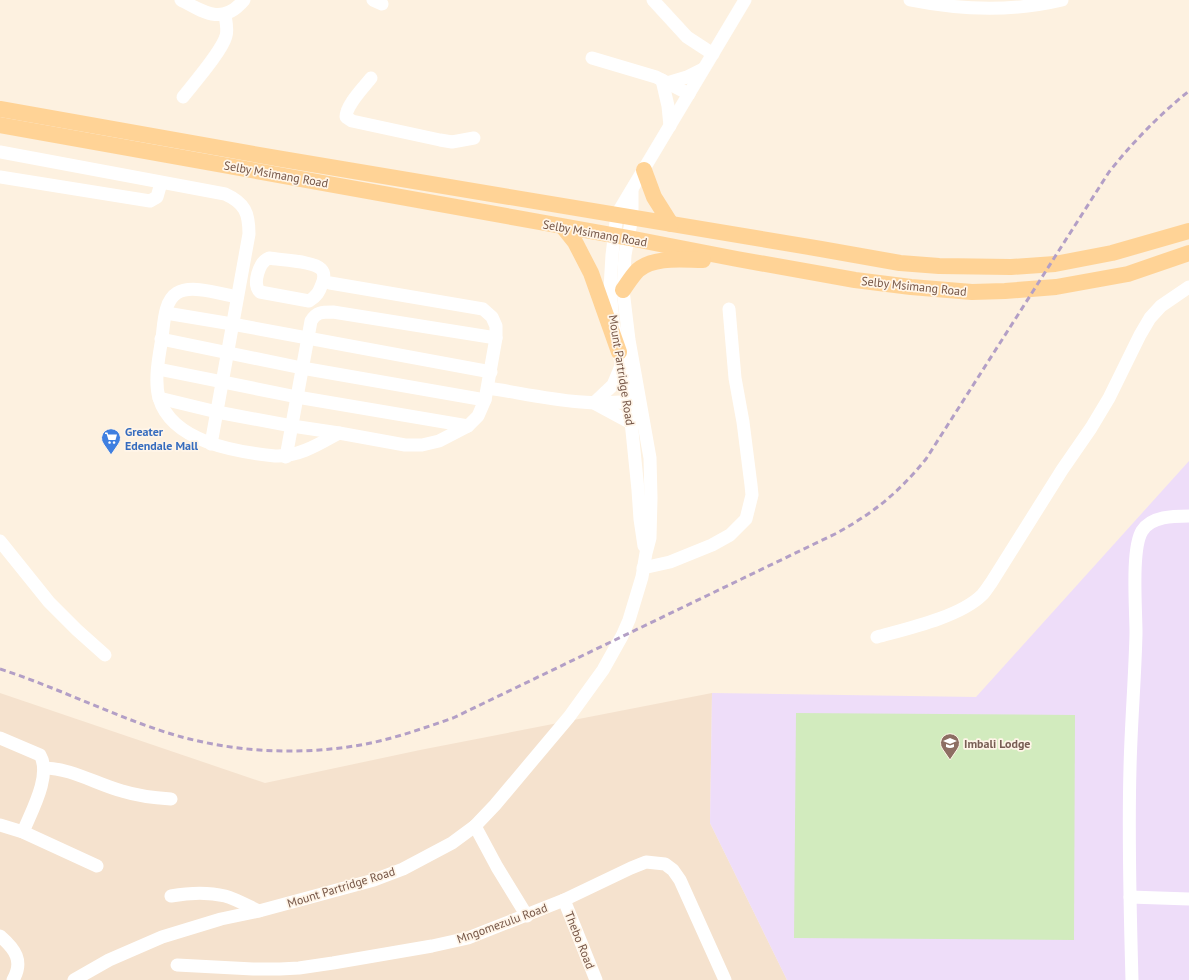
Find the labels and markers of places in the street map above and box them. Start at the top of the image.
place label: Greater Edendale Mall [125,424,199,453]
supermarket icon: Greater Edendale Mall [100,427,122,455]
school or university icon: Imbali Lodge [939,732,961,760]
place label: Imbali Lodge [964,736,1030,751]

